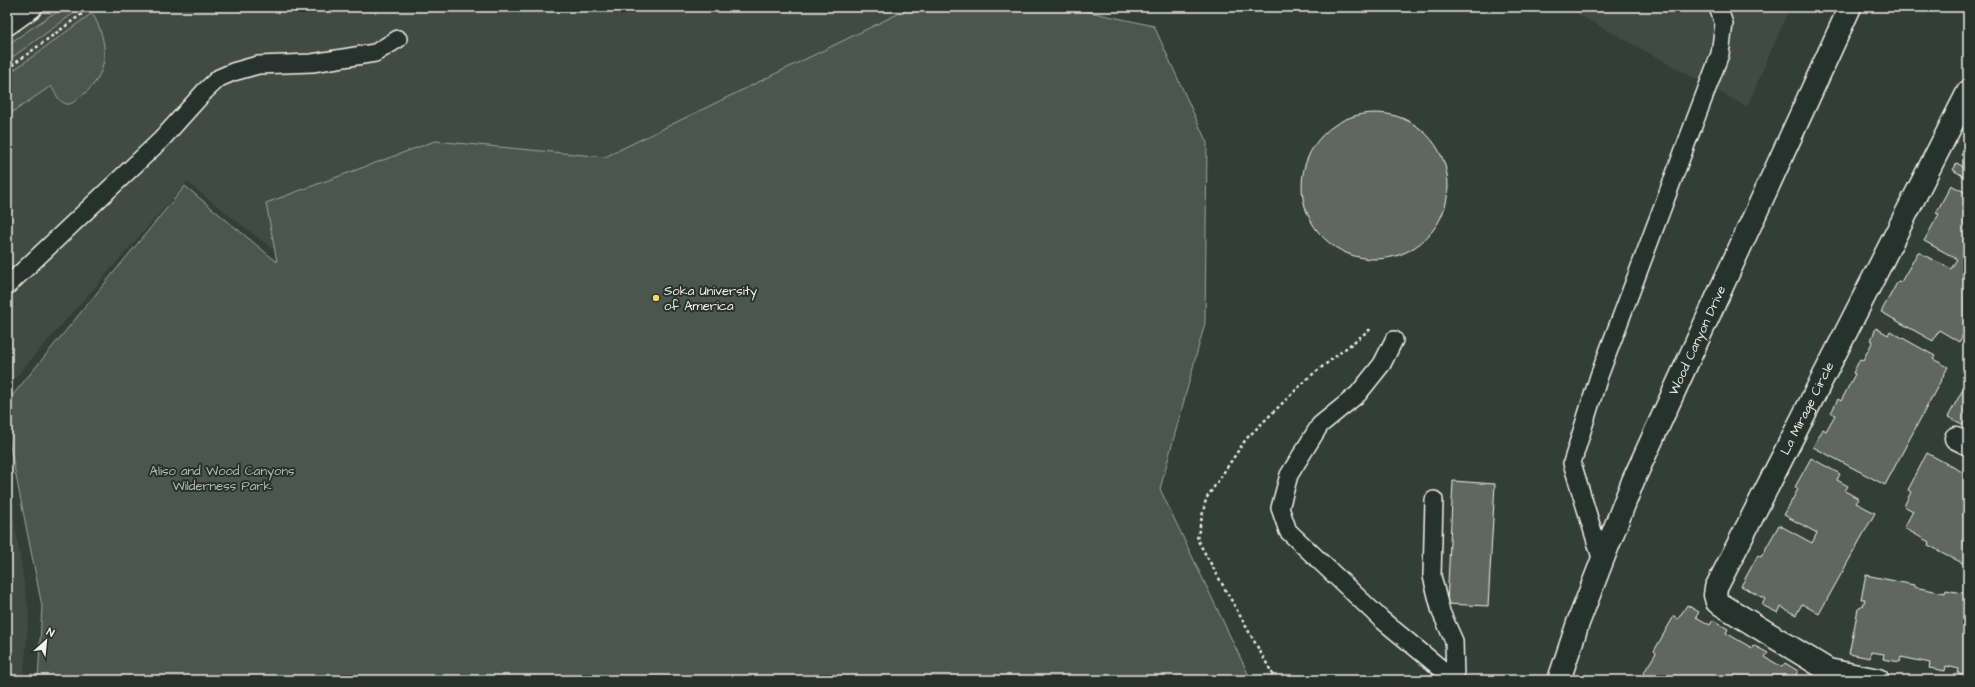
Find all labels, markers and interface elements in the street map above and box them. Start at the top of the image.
place label: Soka University of America [664,282,757,315]
street label: Wood Canyon Drive [1664,283,1730,398]
marker: Soka University of America [651,293,661,303]
street label: La Mirage Circle [1776,359,1838,458]
park label: Aliso and Wood Canyons Wilderness Park [150,462,295,495]
north arrow [26,621,66,661]
text: N [44,624,57,641]

